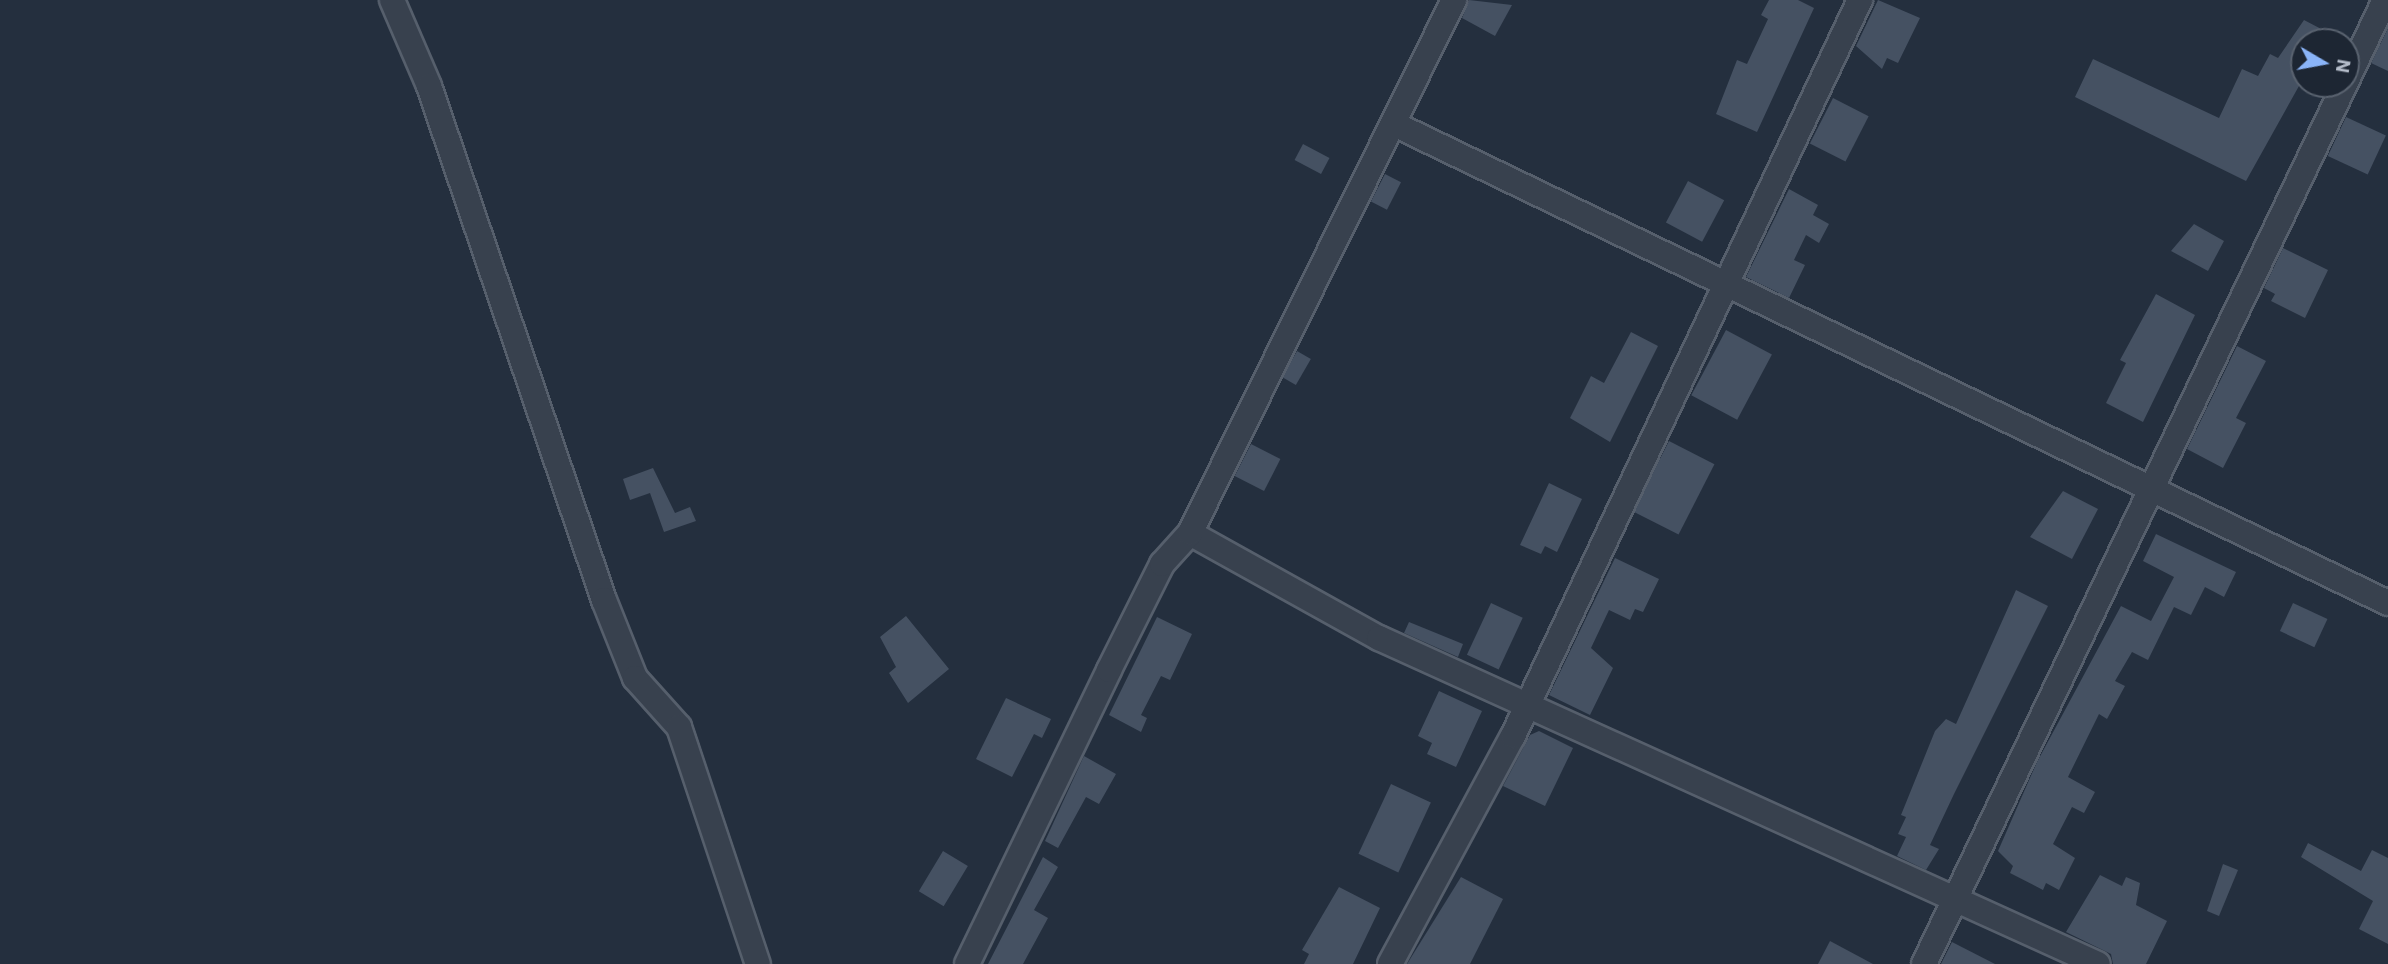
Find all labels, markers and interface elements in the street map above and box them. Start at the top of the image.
north arrow [2290,28,2360,98]
text: N [2331,57,2357,75]

